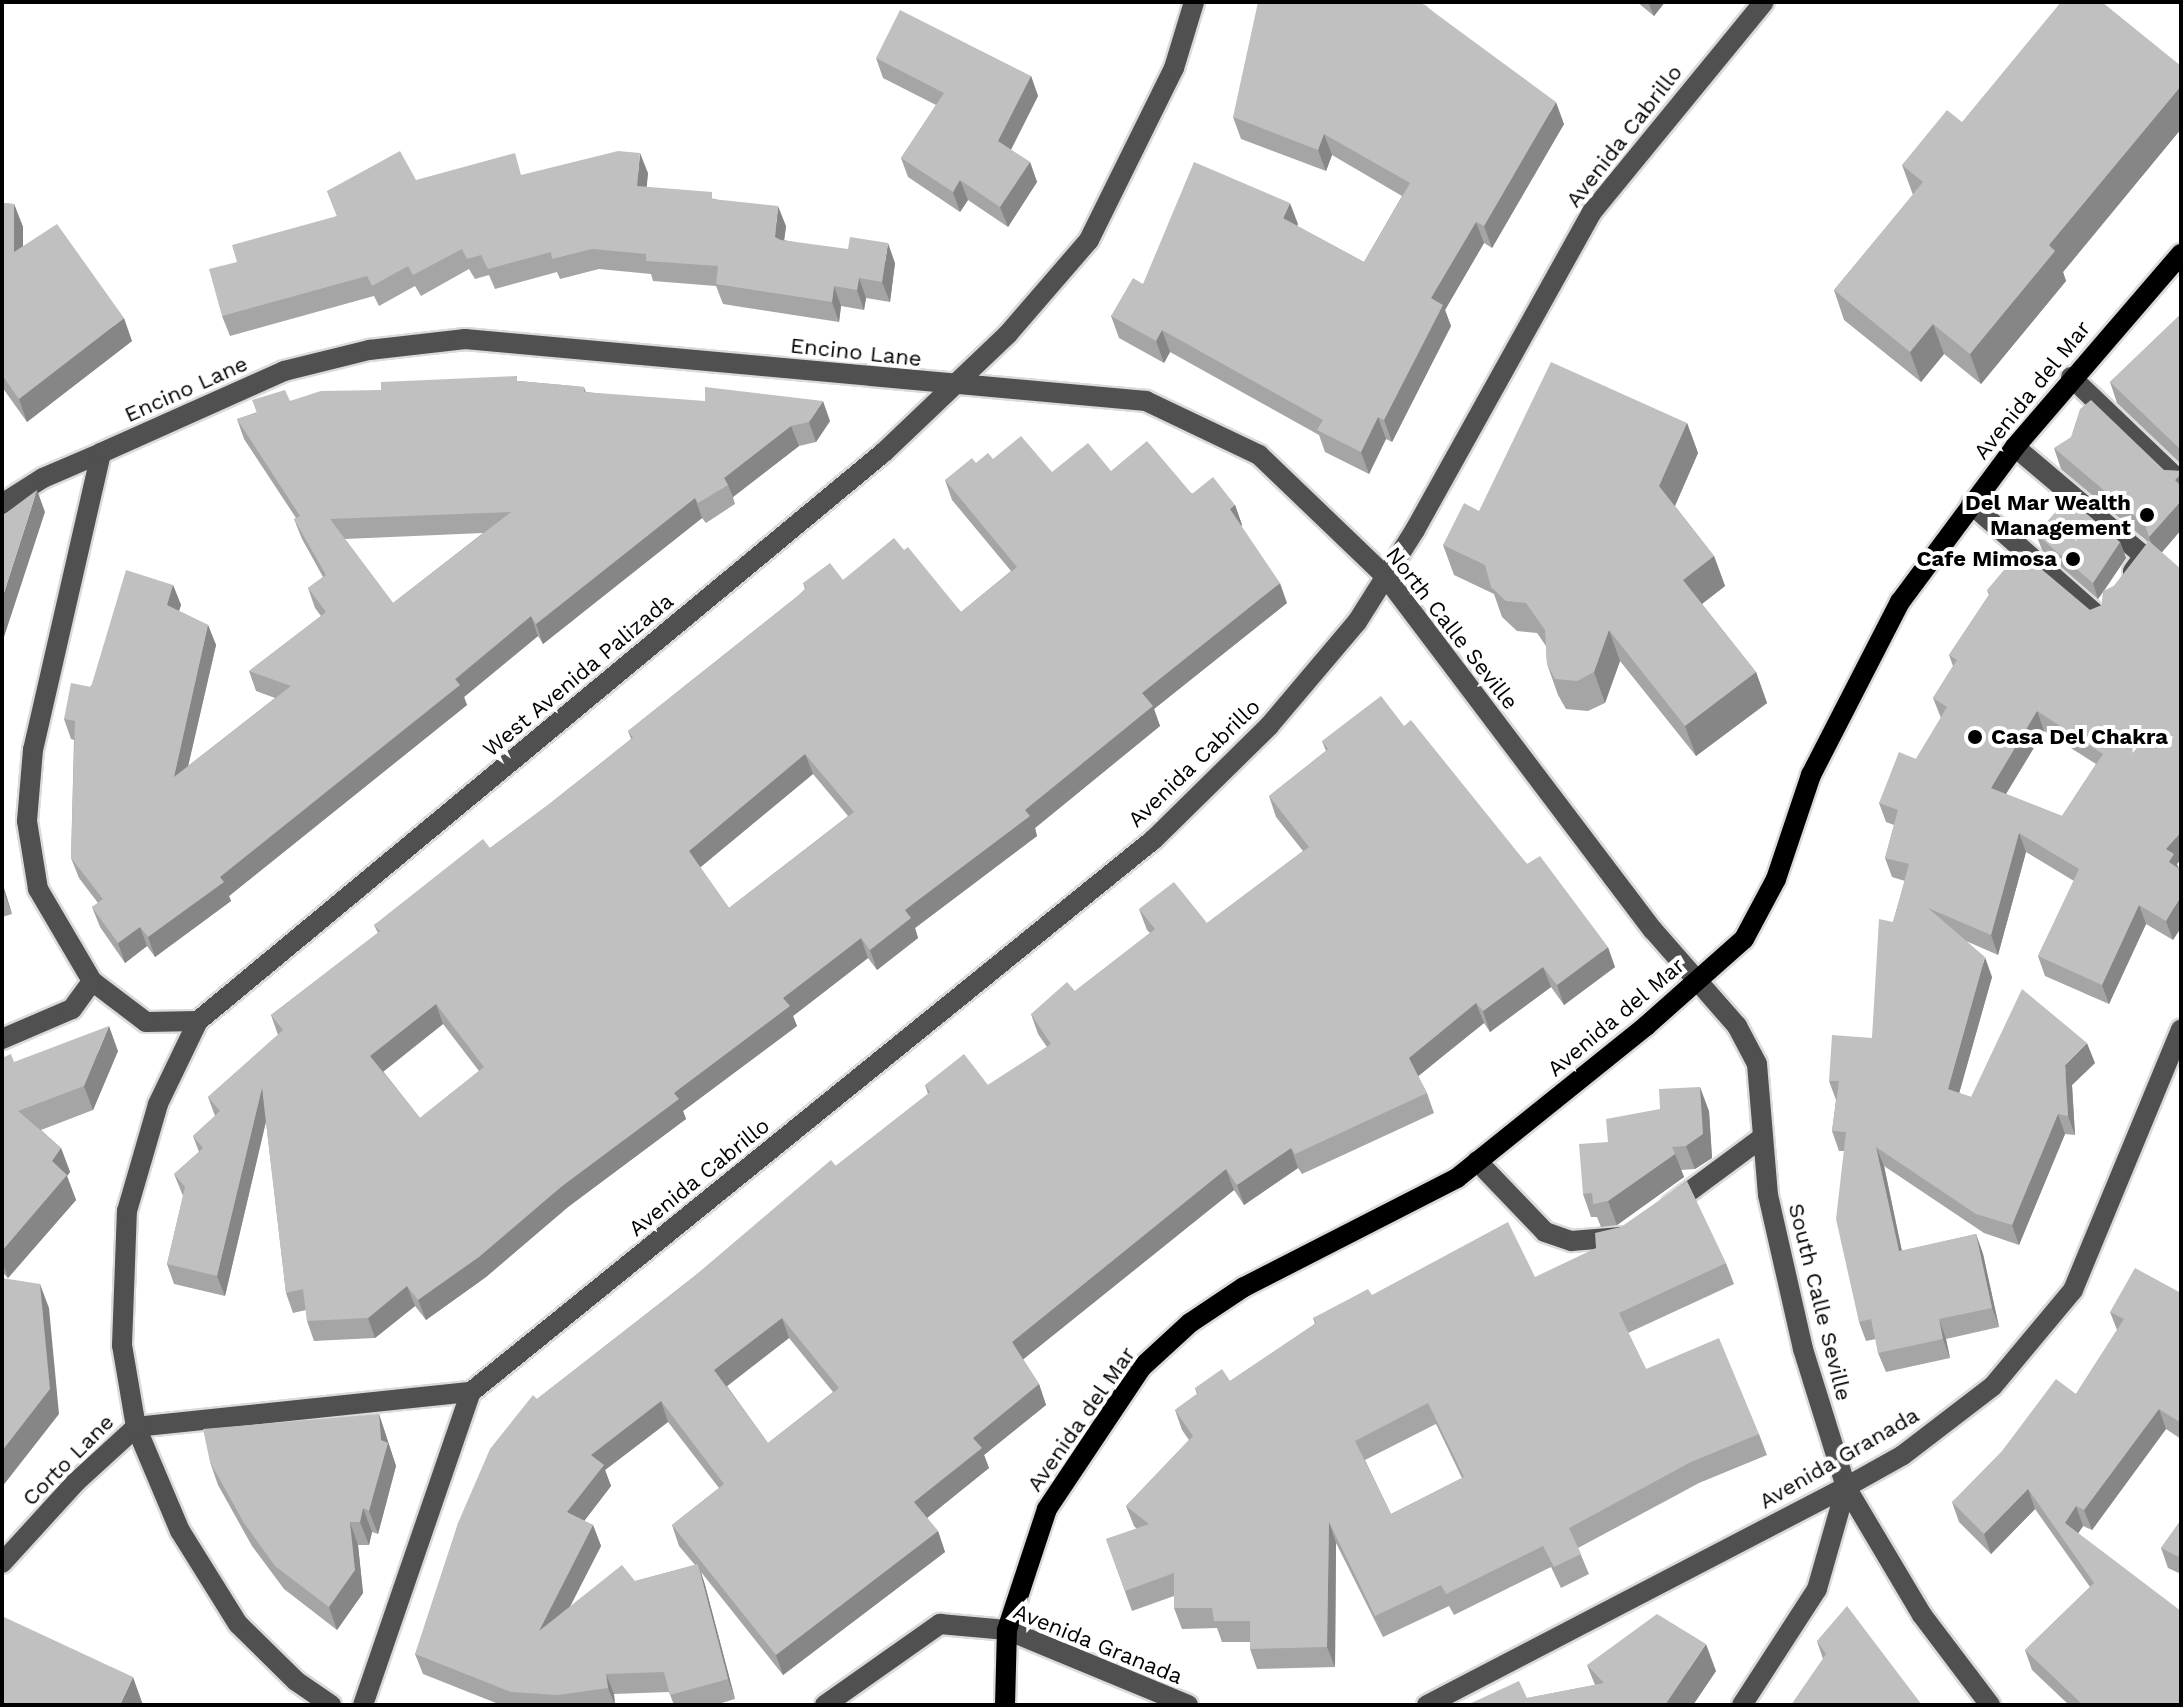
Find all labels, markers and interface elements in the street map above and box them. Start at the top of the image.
street label: Avenida Cabrillo [1560,59,1688,213]
street label: Avenida del Mar [1968,315,2096,465]
street label: Encino Lane [789,332,923,372]
street label: Encino Lane [120,350,252,428]
place label: Del Mar Wealth Management [1964,489,2131,540]
marker: Del Mar Wealth Management [2138,506,2156,524]
street label: North Calle Seville [1380,541,1524,715]
place label: Cafe Mimosa [1917,546,2057,572]
marker: Cafe Mimosa [2064,550,2082,568]
street label: West Avenida Palizada [477,587,679,763]
street label: Avenida Cabrillo [1122,693,1266,833]
place label: Casa Del Chakra [1991,724,2169,750]
marker: Casa Del Chakra [1966,728,1984,746]
street label: Avenida del Mar [1542,952,1690,1082]
street label: Avenida Cabrillo [623,1112,775,1242]
street label: South Calle Seville [1783,1201,1857,1403]
street label: Avenida del Mar [1021,1341,1141,1497]
street label: Avenida Granada [1754,1401,1924,1515]
street label: Corto Lane [17,1409,119,1511]
street label: Avenida Granada [1009,1598,1187,1690]

